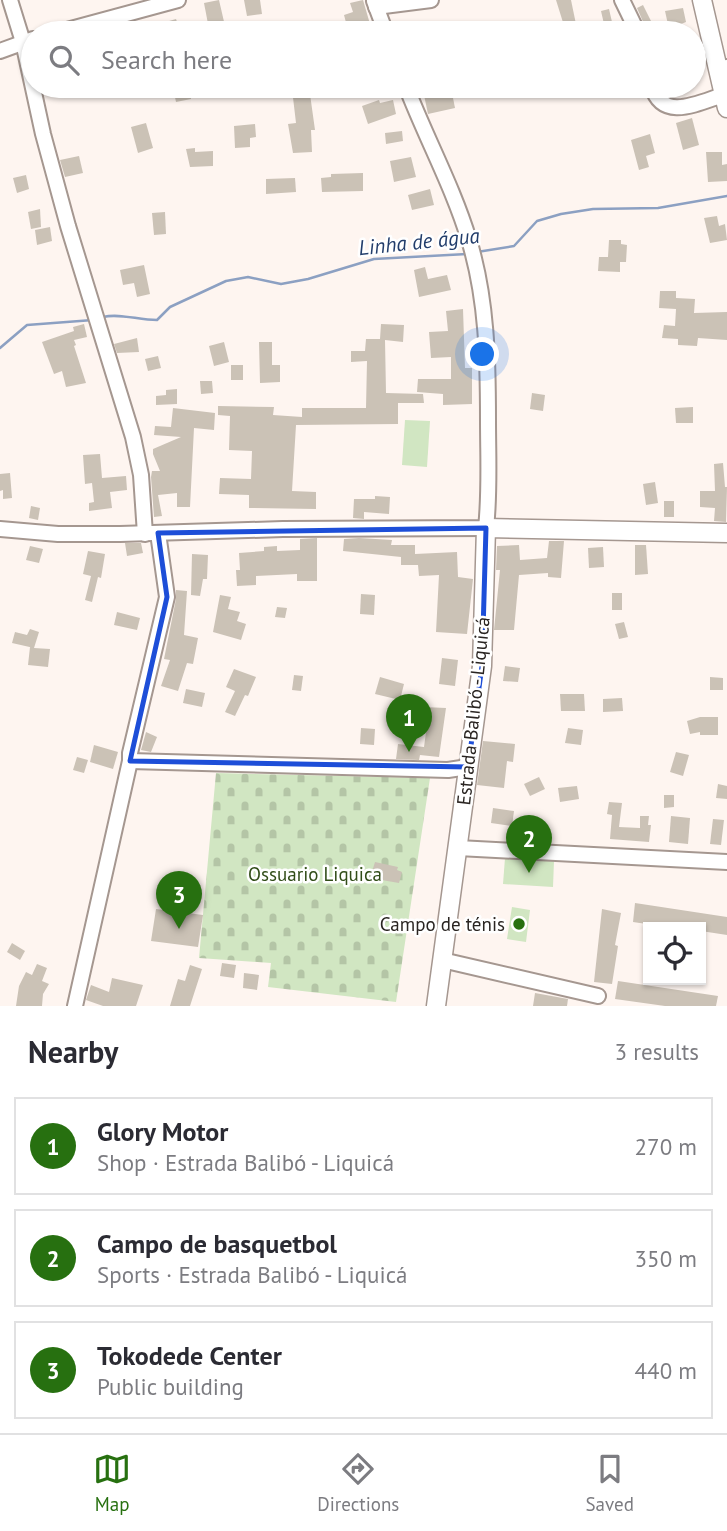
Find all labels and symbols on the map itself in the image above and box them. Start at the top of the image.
water label: Linha de água [357,222,482,261]
your location [465,337,499,371]
street label: Estrada Balibó - Liquicá [451,616,495,806]
pin: 1 [386,694,432,752]
pin: 2 [506,815,552,873]
park label: Ossuario Liquica [248,862,382,886]
pin: 3 [156,871,202,929]
place label: Campo de ténis [380,912,505,936]
marker: Campo de ténis [511,916,527,932]

